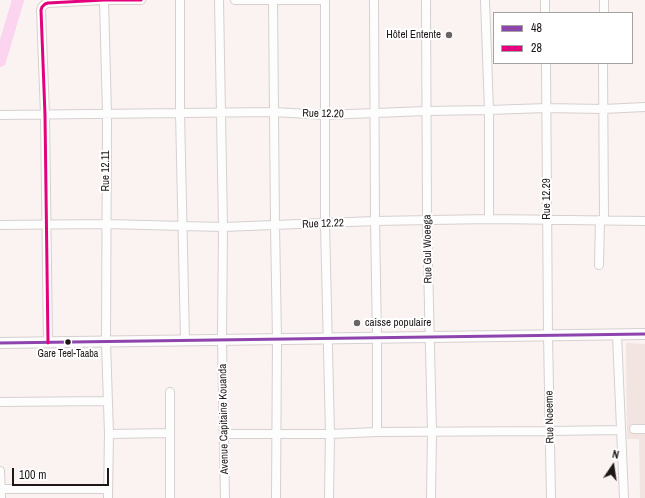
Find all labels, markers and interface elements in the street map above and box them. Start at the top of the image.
legend [493,12,633,64]
text: 48 [531,20,542,36]
place label: Hôtel Entente [386,28,441,42]
marker: Hôtel Entente [444,30,454,40]
text: 28 [531,40,542,56]
street label: Rue 12.20 [302,107,344,121]
street label: Rue 12.11 [99,151,113,191]
street label: Rue 12.29 [540,178,554,220]
street label: Rue Gul Woeega [421,214,435,284]
street label: Rue 12.22 [302,217,344,231]
place label: caisse populaire [365,316,431,330]
marker: caisse populaire [352,318,362,328]
marker: Gare Teel-Taaba [63,337,73,347]
place label: Gare Teel-Taaba [38,348,98,360]
street label: Avenue Capitaine Kouanda [216,364,232,474]
street label: Rue Noeeme [543,390,557,444]
north arrow [593,446,633,486]
text: N [611,447,620,462]
scale bar [14,460,111,486]
text: 100 m [19,467,46,483]

